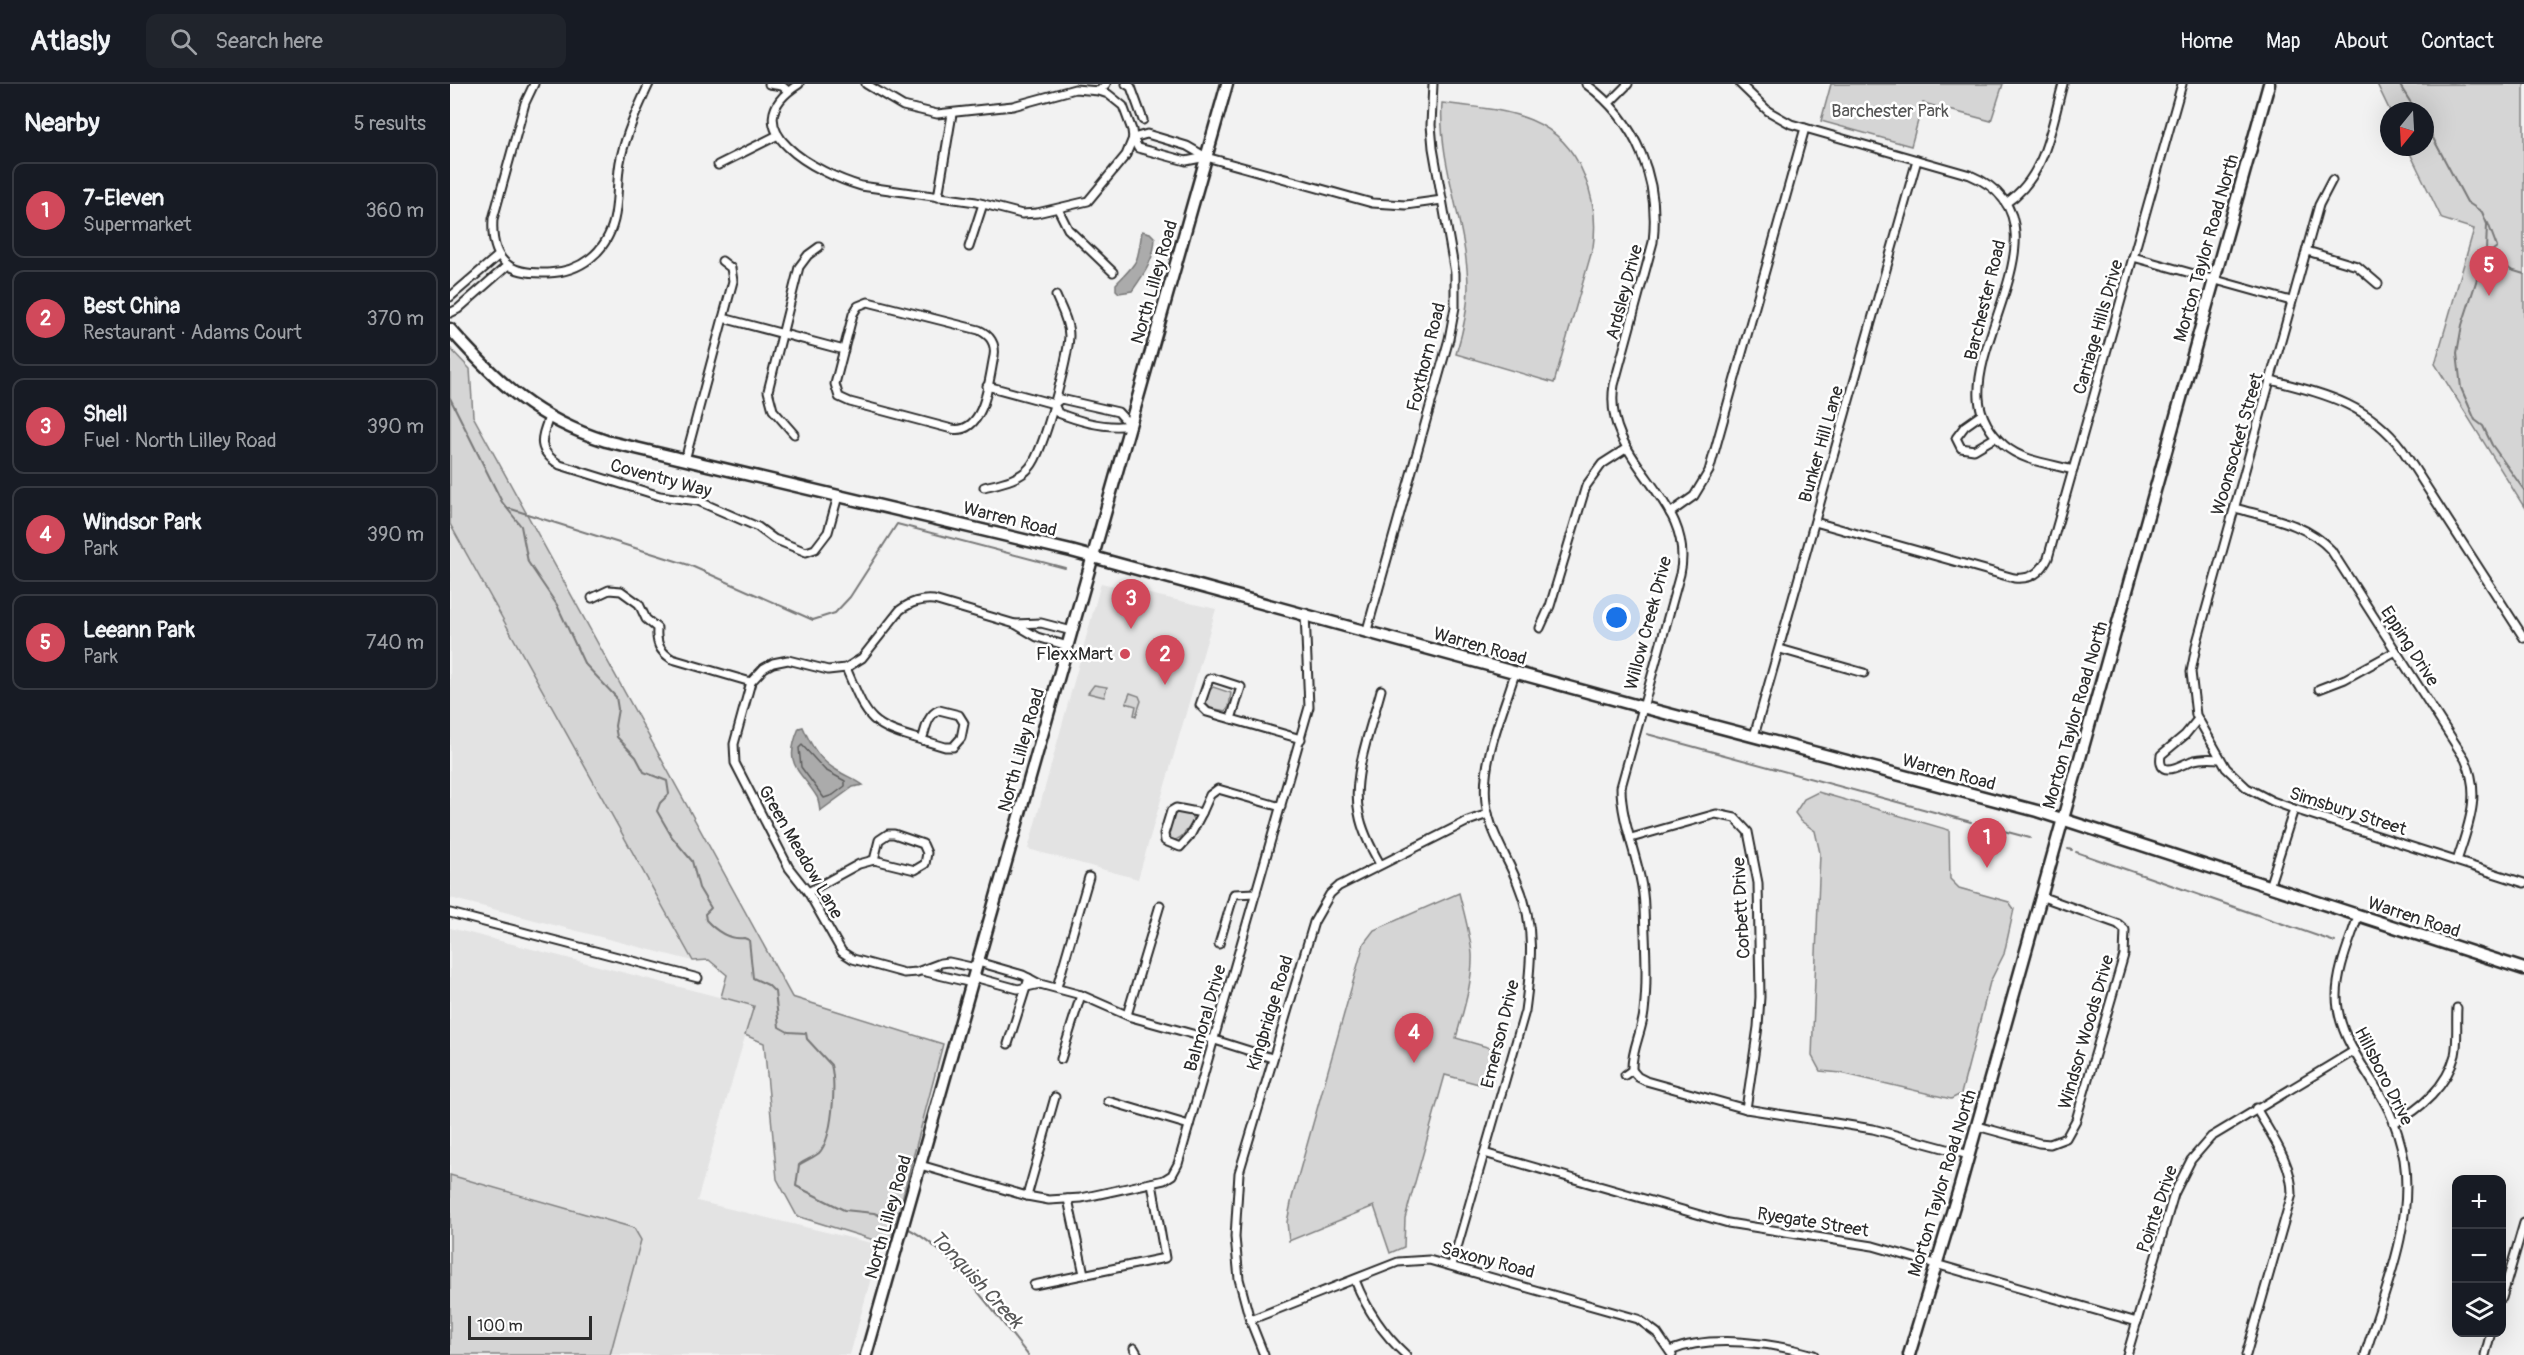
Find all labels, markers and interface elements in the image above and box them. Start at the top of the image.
search box [146,14,566,68]
text: Atlasly [30,24,110,59]
icon: search [167,25,200,58]
text: Search here [215,27,323,55]
text: Home [2180,28,2233,55]
text: Map [2266,28,2301,55]
text: About [2334,28,2388,55]
text: Contact [2421,28,2494,55]
park label: Barchester Park [1831,100,1949,123]
north arrow [2380,102,2434,156]
text: Nearby [24,107,100,139]
text: 5 results [354,111,426,136]
street label: Morton Taylor Road North [2169,152,2244,345]
text: 7-Eleven [83,184,164,212]
text: 1 [42,198,49,223]
text: 360 m [365,198,424,223]
text: Supermarket [83,212,192,237]
street label: North Lilley Road [1126,218,1183,347]
street label: Barchester Road [1959,238,2012,363]
street label: Ardsley Drive [1601,242,1648,342]
pin: 5 [2470,246,2508,296]
street label: Carriage Hills Drive [2068,257,2129,397]
text: Best China [83,292,180,320]
street label: Foxthorn Road [1402,300,1451,414]
text: 2 [40,306,51,331]
text: 370 m [367,306,424,331]
text: Restaurant · Adams Court [83,320,302,345]
street label: Woonsocket Street [2206,369,2269,518]
street label: Bunker Hill Lane [1794,383,1849,505]
text: Shell [83,400,127,428]
text: 3 [40,414,51,439]
text: 390 m [367,414,424,439]
text: Fuel · North Lilley Road [83,428,277,453]
street label: Coventry Way [608,454,714,503]
street label: Warren Road [960,497,1059,542]
text: Windsor Park [83,508,202,536]
text: 4 [40,522,51,547]
text: 390 m [367,522,424,547]
text: Park [83,536,118,561]
street label: Willow Creek Drive [1620,554,1677,692]
pin: 3 [1112,580,1150,629]
street label: Epping Drive [2375,602,2444,691]
your location [1602,603,1631,632]
text: Leeann Park [83,616,195,644]
street label: Morton Taylor Road North [2038,619,2113,812]
street label: Warren Road [1430,622,1529,671]
text: 5 [40,630,51,655]
text: 740 m [366,630,424,655]
pin: 2 [1146,636,1184,685]
place label: FlexxMart [1036,643,1114,666]
text: Park [83,644,118,669]
marker: FlexxMart [1118,647,1132,661]
street label: North Lilley Road [993,686,1050,815]
street label: Warren Road [1899,749,1998,796]
street label: Green Meadow Lane [753,781,848,923]
street label: Simsbury Street [2286,782,2410,841]
pin: 1 [1968,818,2006,868]
street label: Corbett Drive [1727,856,1756,959]
street label: Warren Road [2365,892,2463,943]
street label: Windsor Woods Drive [2053,952,2120,1112]
street label: Kingbridge Road [1242,953,1299,1074]
street label: Balmoral Drive [1179,962,1232,1074]
street label: Emerson Drive [1476,978,1525,1091]
pin: 4 [1394,1014,1434,1063]
street label: Hillsboro Drive [2349,1023,2418,1130]
street label: Morton Taylor Road North [1903,1087,1982,1279]
street label: North Lilley Road [860,1153,917,1282]
street label: Pointe Drive [2132,1162,2183,1256]
map controls [2452,1175,2506,1337]
button: + [2452,1175,2506,1229]
street label: Ryegate Street [1756,1202,1871,1243]
water label: Tonquish Creek [925,1225,1029,1335]
button: − [2452,1229,2506,1283]
street label: Saxony Road [1438,1237,1537,1284]
button: layers [2452,1283,2506,1337]
scale bar [468,1313,592,1340]
text: 100 m [477,1316,523,1336]

